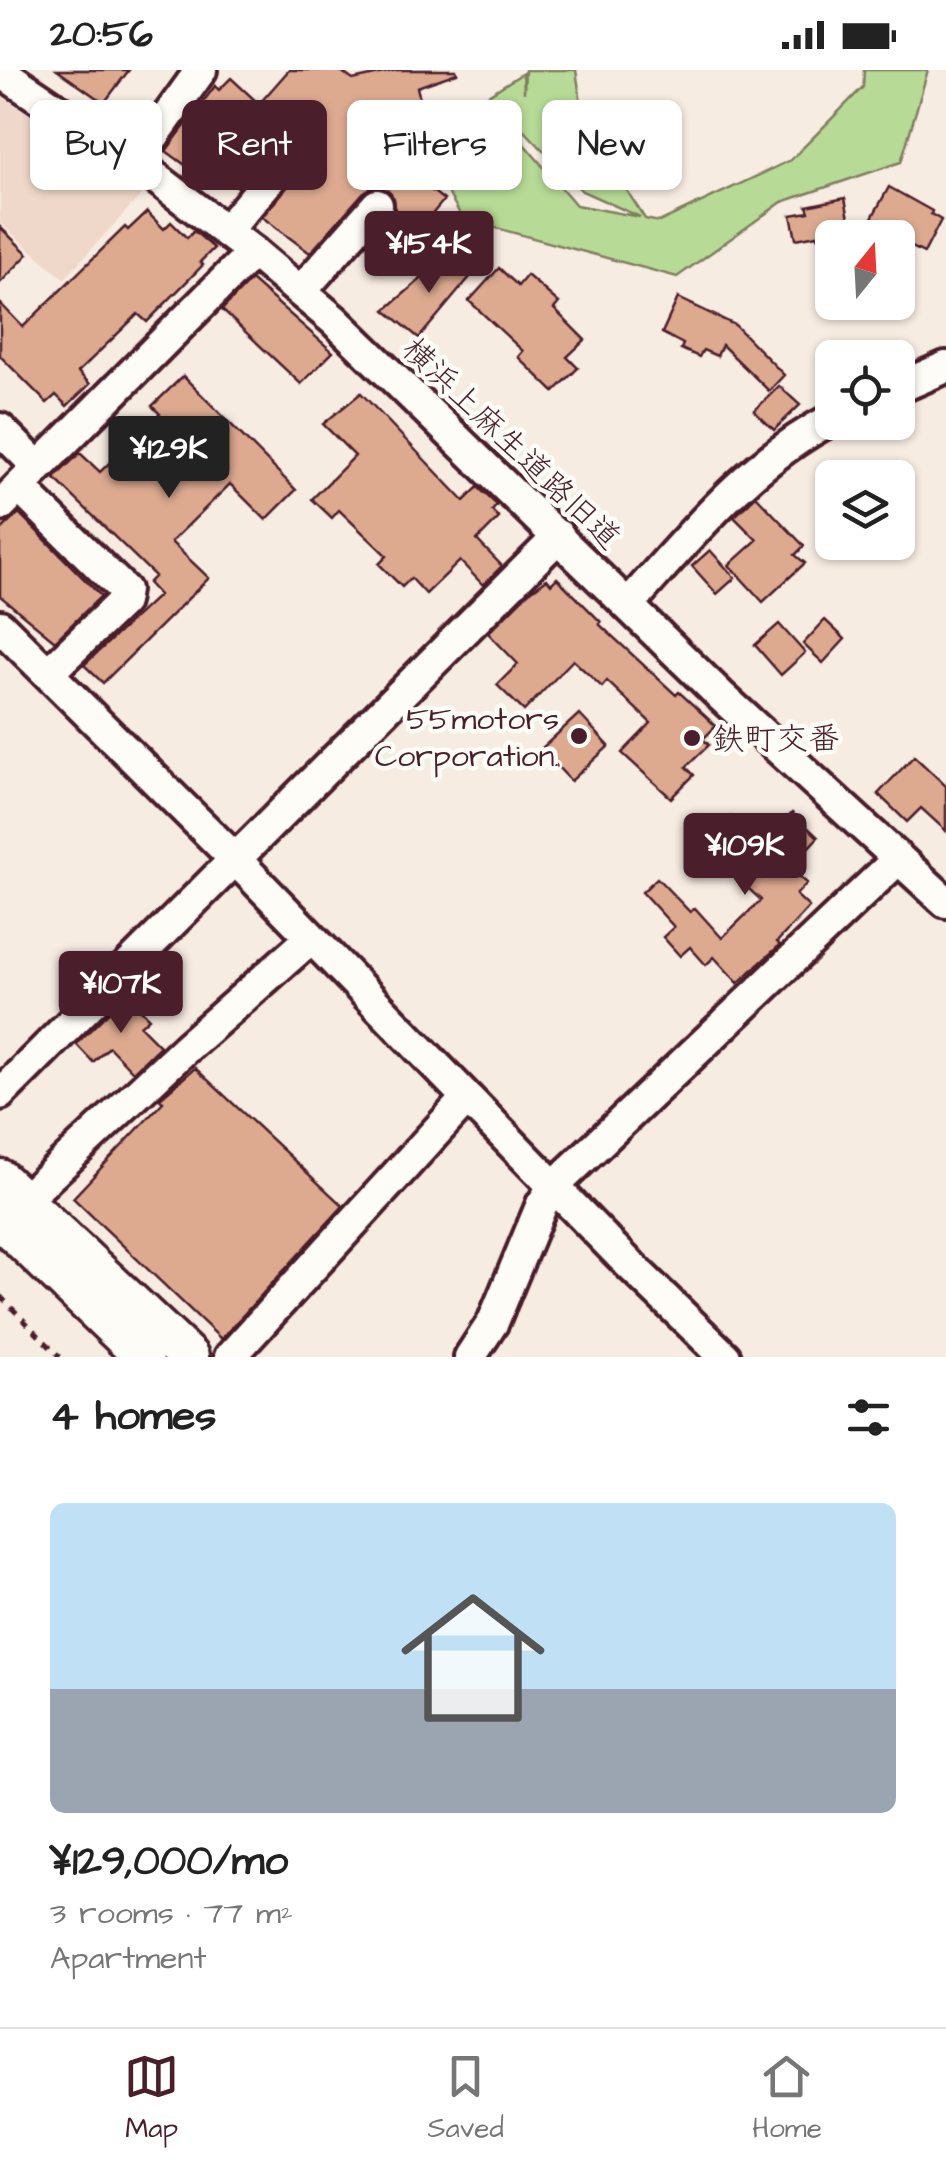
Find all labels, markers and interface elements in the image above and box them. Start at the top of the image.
text: 20:56 [50,9,153,61]
chip: Buy [30,100,162,190]
chip: Rent [182,100,327,190]
chip: Filters [347,100,522,190]
chip: New [542,100,682,190]
pin: ¥154K [359,211,499,296]
north arrow [815,220,915,320]
map controls [815,220,915,560]
text: ¥154K [387,221,472,266]
street label: 横浜上麻生道路旧道 [392,328,630,560]
button: locate [815,340,915,440]
pin: ¥129K [99,416,239,501]
text: ¥129K [130,426,208,471]
button: layers [815,460,915,560]
place label: 55motors Corporation. [375,697,559,779]
place label: 鉄町交番 [712,717,840,762]
marker: 55motors Corporation. [568,725,590,747]
marker: 鉄町交番 [681,727,703,749]
pin: ¥109K [675,813,815,898]
text: ¥109K [706,823,784,868]
pin: ¥107K [51,951,191,1036]
text: ¥107K [81,961,161,1006]
text: 4 homes [50,1388,216,1446]
icon: filters [841,1390,896,1445]
icon: home [383,1568,563,1748]
text: ¥129,000/mo [50,1833,288,1891]
text: 3 rooms · 77 m² [50,1891,293,1936]
text: Apartment [50,1936,206,1981]
tab: Map [124,2049,179,2148]
tab: Saved [428,2049,504,2148]
tab: Home [752,2049,822,2148]

